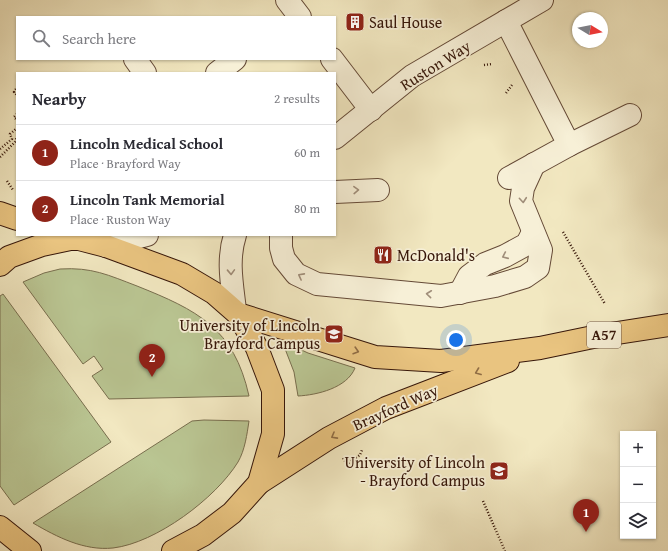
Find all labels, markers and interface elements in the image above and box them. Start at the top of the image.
place label: Saul House [369,10,442,34]
building icon: Saul House [344,11,366,33]
north arrow [572,12,608,48]
search box [16,16,336,60]
icon: search [30,27,52,49]
text: Search here [62,28,136,49]
street label: Ruston Way [395,34,475,96]
text: Nearby [32,86,86,111]
text: 2 results [274,89,320,108]
text: Lincoln Medical School [70,133,223,154]
text: 1 [42,143,48,162]
text: 60 m [294,143,320,162]
text: Place · Brayford Way [70,154,181,173]
one-way arrow [353,186,359,195]
text: Lincoln Tank Memorial [70,189,225,210]
one-way arrow [518,197,527,203]
text: 2 [42,199,48,218]
text: 80 m [294,199,320,218]
text: Place · Ruston Way [70,210,171,229]
place label: McDonald's [397,243,475,267]
restaurant icon: McDonald's [372,244,394,266]
one-way arrow [501,251,509,259]
one-way arrow [226,269,235,275]
one-way arrow [298,273,305,280]
one-way arrow [426,290,432,299]
place label: University of Lincoln Brayford Campus [179,313,320,355]
road number: A57 [587,322,621,348]
school or university icon: University of Lincoln Brayford Campus [323,323,345,345]
your location [446,330,466,350]
pin: 2 [139,344,165,377]
one-way arrow [352,346,359,355]
one-way arrow [474,368,481,376]
street label: Brayford Way [348,377,442,437]
one-way arrow [330,431,338,439]
map controls [620,431,656,539]
button: + [620,431,656,467]
place label: University of Lincoln - Brayford Campus [344,450,485,492]
school or university icon: University of Lincoln - Brayford Campus [488,460,510,482]
button: − [620,467,656,503]
pin: 1 [573,499,599,532]
button: layers [620,503,656,539]

